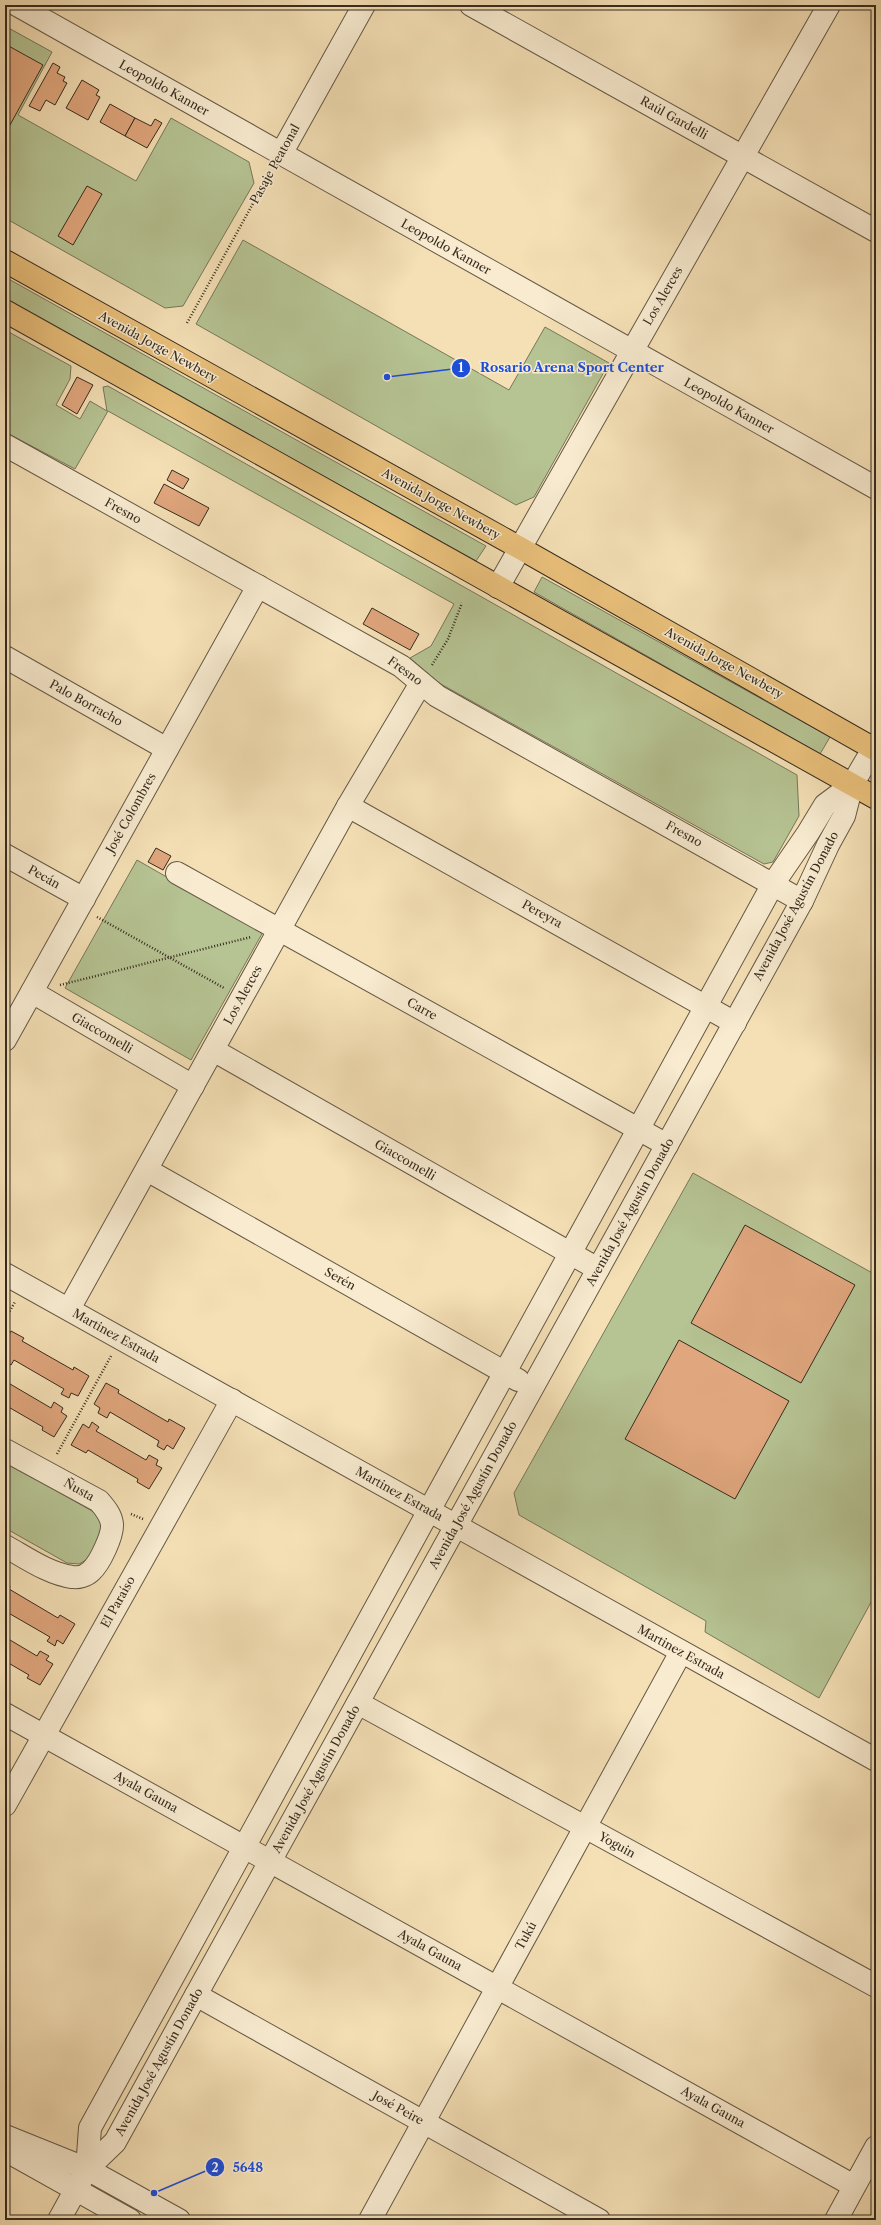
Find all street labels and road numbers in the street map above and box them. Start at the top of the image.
street label: Leopoldo Kanner [117,57,212,119]
street label: Raúl Gardelli [638,93,711,142]
street label: Pasaje Peatonal [247,121,303,206]
street label: Leopoldo Kanner [399,216,494,278]
street label: Los Alerces [640,264,685,328]
street label: Avenida Jorge Newbery [95,307,220,386]
street label: Leopoldo Kanner [682,375,777,437]
street label: Avenida Jorge Newbery [378,464,503,543]
street label: Fresno [102,494,144,527]
street label: Avenida Jorge Newbery [661,623,786,702]
street label: Fresno [385,653,426,688]
street label: Palo Borracho [47,676,126,729]
street label: José Colombres [101,770,159,857]
street label: Fresno [663,817,705,850]
street label: Avenida José Agustín Donado [749,829,841,984]
street label: Pecán [26,862,63,892]
street label: Pereyra [519,896,566,931]
street label: Los Alerces [220,962,265,1027]
street label: Carre [404,994,440,1023]
street label: Giaccomelli [69,1009,136,1056]
street label: Avenida José Agustín Donado [582,1135,677,1289]
street label: Giaccomelli [372,1136,439,1183]
street label: Serén [322,1264,359,1293]
street label: Martinez Estrada [70,1305,163,1366]
street label: Avenida José Agustín Donado [425,1418,520,1572]
street label: Martinez Estrada [353,1463,446,1524]
street label: Ñusta [61,1474,98,1504]
street label: El Paraíso [97,1573,138,1630]
street label: Martinez Estrada [635,1621,728,1682]
street label: Avenida José Agustín Donado [268,1702,363,1856]
street label: Ayala Gauna [111,1767,182,1816]
street label: Yoguin [596,1828,639,1861]
street label: Tukú [512,1918,540,1953]
street label: Ayala Gauna [395,1925,466,1974]
street label: Avenida José Agustín Donado [111,1985,206,2139]
street label: Ayala Gauna [678,2082,749,2131]
street label: José Peire [368,2086,427,2128]

